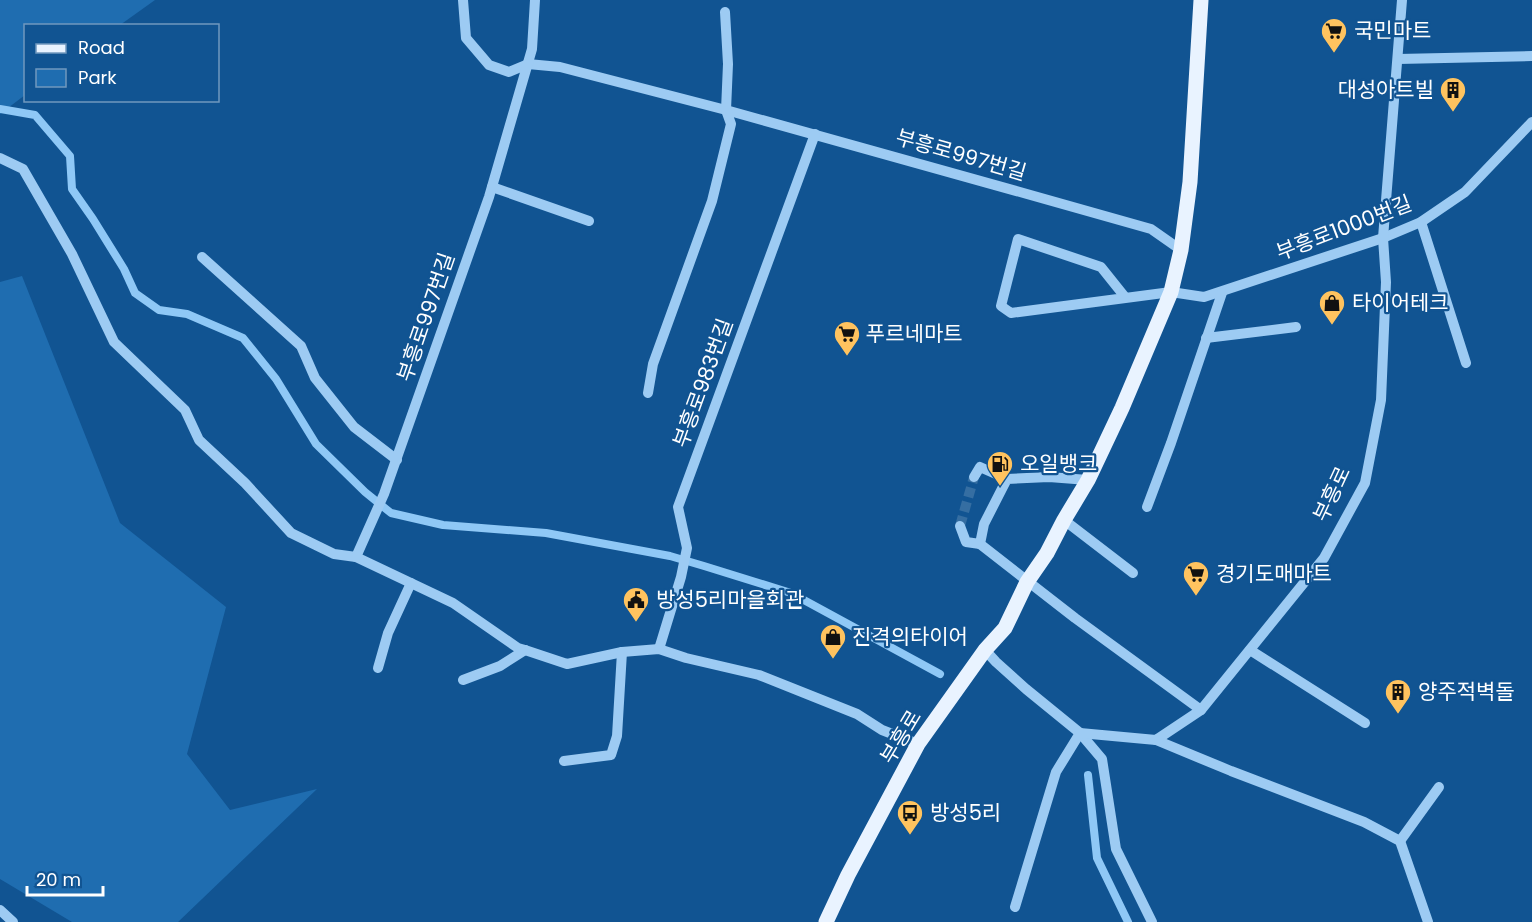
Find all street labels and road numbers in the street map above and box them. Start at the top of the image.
street label: 부흥로997번길 [892,122,1030,187]
street label: 부흥로1000번길 [1272,188,1416,267]
street label: 부흥로997번길 [390,249,461,385]
street label: 부흥로983번길 [666,314,739,451]
street label: 부흥로 [1306,461,1357,526]
street label: 부흥로 [873,704,928,769]

